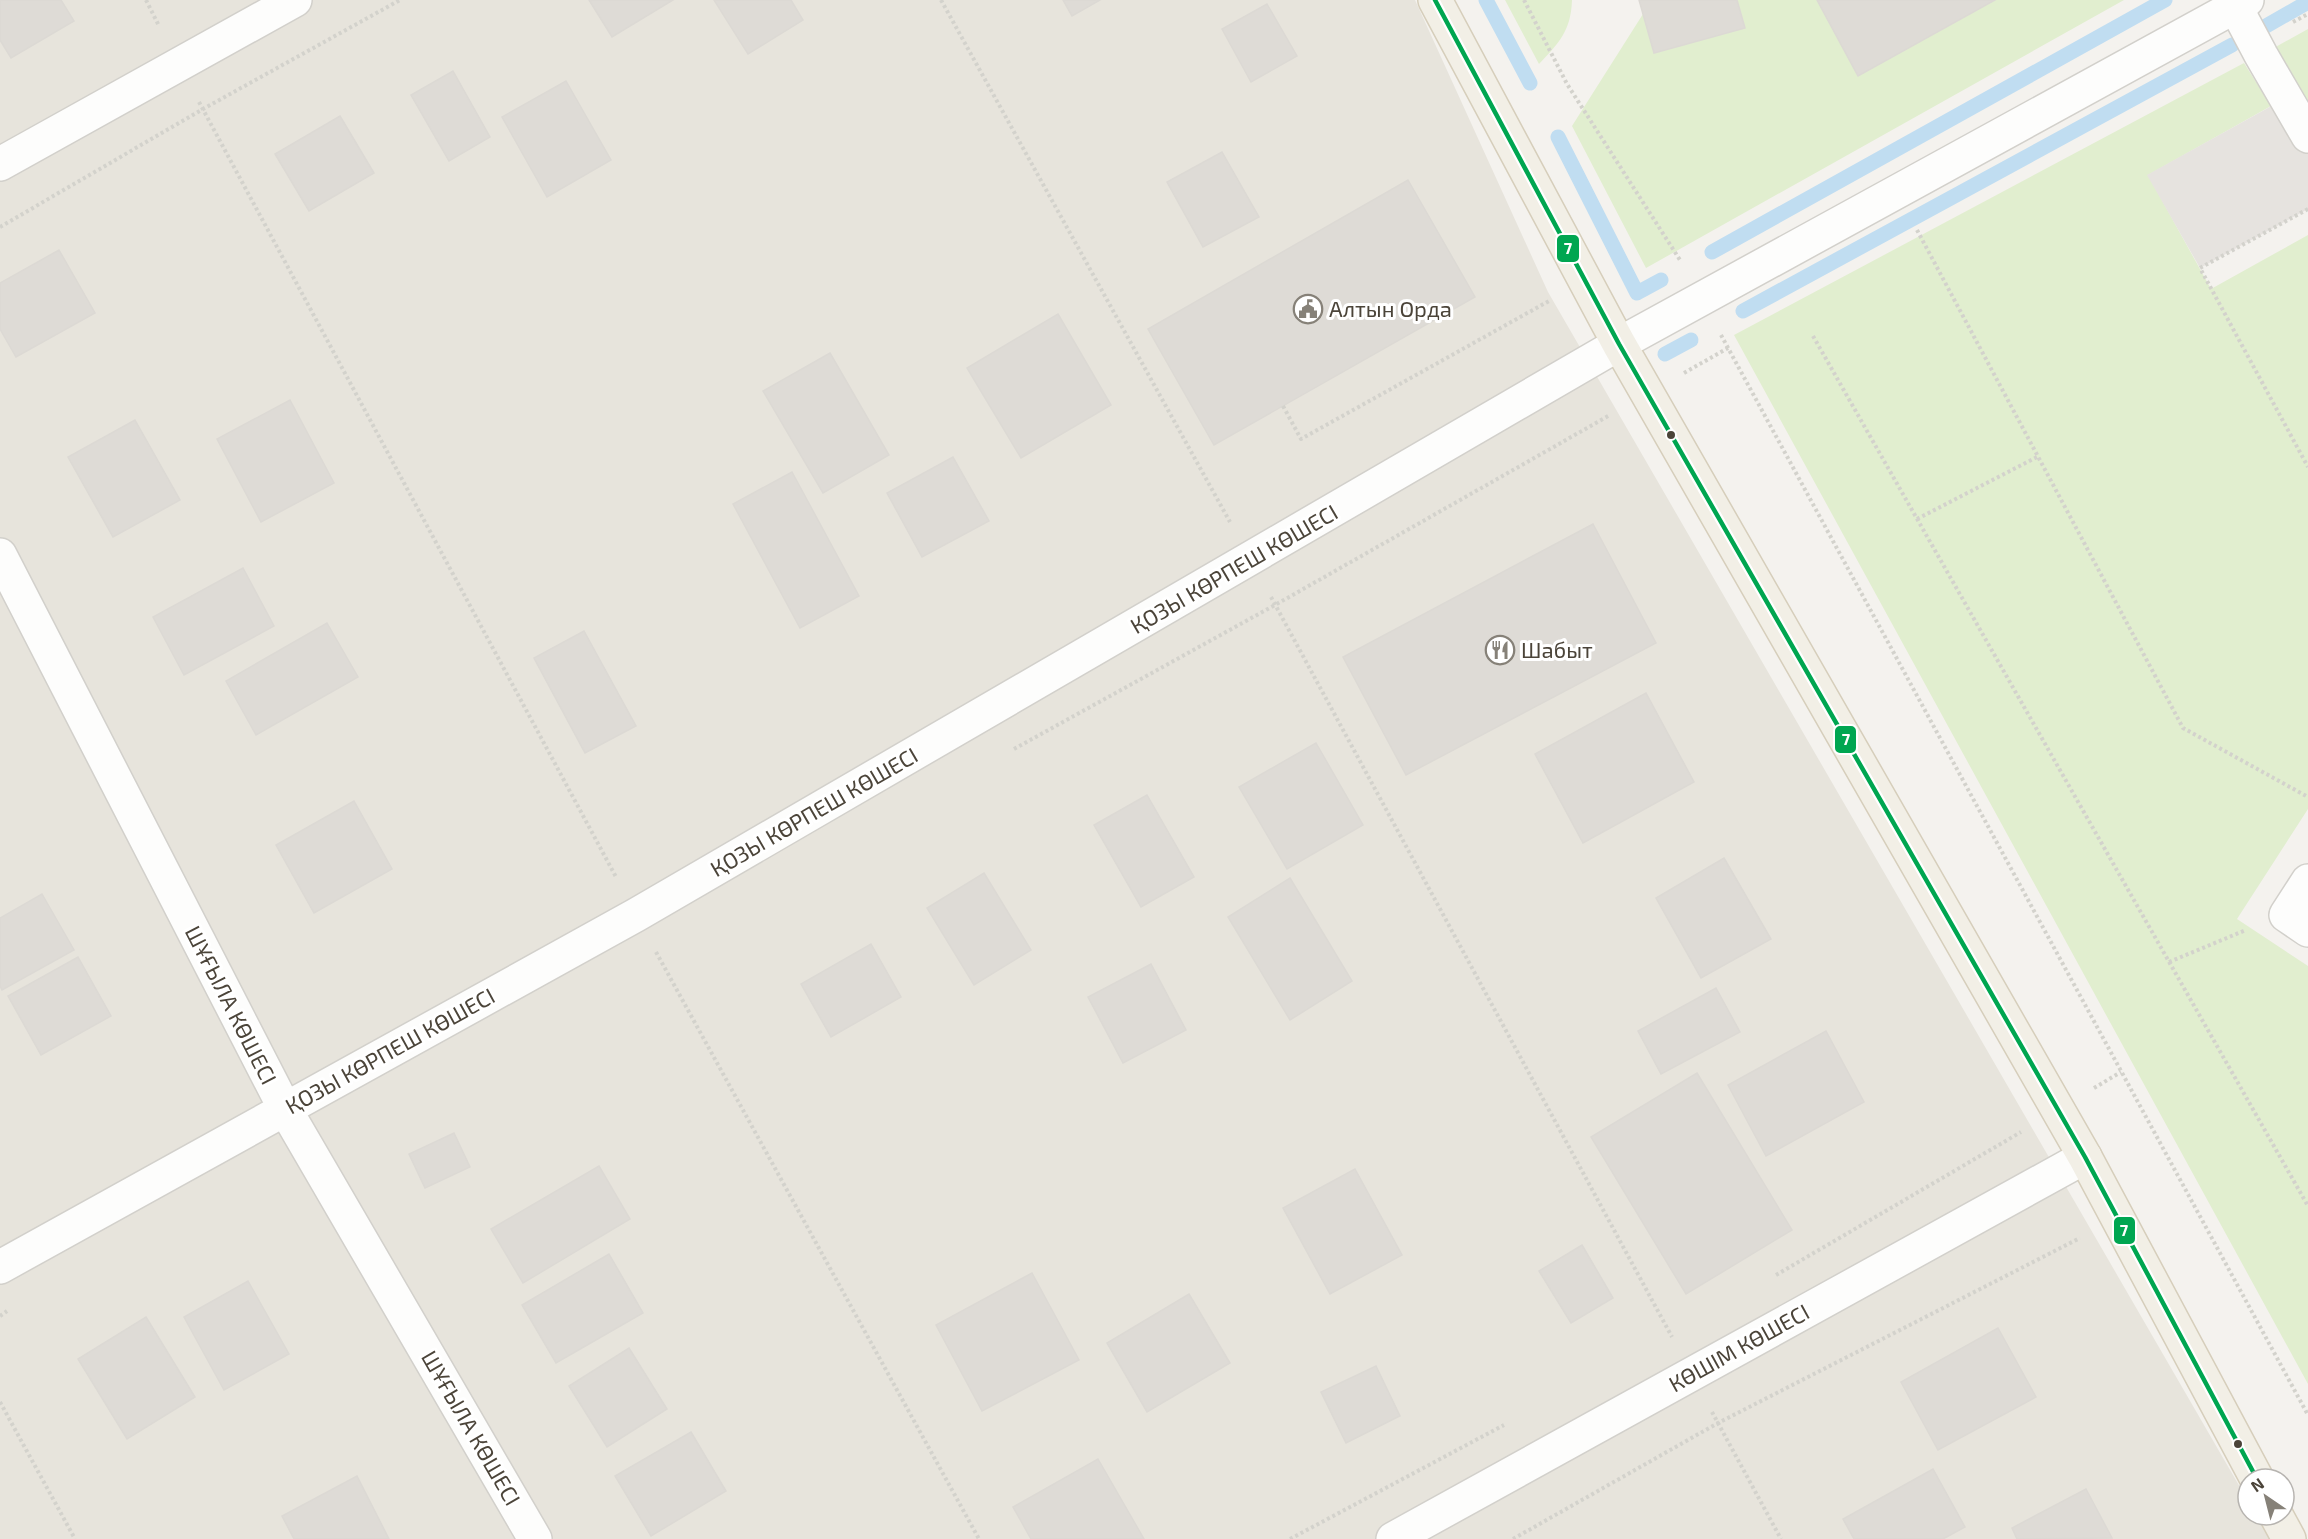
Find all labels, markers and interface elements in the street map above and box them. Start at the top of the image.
line badge: 7 [1556,234,1580,263]
text: 7 [1564,238,1573,257]
public building icon: Алтын Орда [1292,293,1324,325]
place label: Алтын Орда [1329,295,1452,321]
unlabelled marker [1665,429,1677,441]
street label: ҚОЗЫ КӨРПЕШ КӨШЕСІ [1125,498,1342,638]
restaurant icon: Шабыт [1484,634,1516,666]
place label: Шабыт [1521,636,1593,662]
line badge: 7 [1834,725,1857,754]
text: 7 [1842,729,1851,748]
street label: ҚОЗЫ КӨРПЕШ КӨШЕСІ [705,741,922,881]
street label: ШҰҒЫЛА КӨШЕСІ [181,921,283,1088]
street label: ҚОЗЫ КӨРПЕШ КӨШЕСІ [280,982,499,1119]
line badge: 7 [2113,1216,2136,1245]
text: 7 [2120,1220,2129,1239]
street label: КӨШІМ КӨШЕСІ [1664,1298,1813,1396]
street label: ШҰҒЫЛА КӨШЕСІ [417,1345,527,1510]
unlabelled marker [2232,1438,2244,1450]
north arrow [2236,1467,2296,1527]
text: N [2247,1473,2267,1495]

